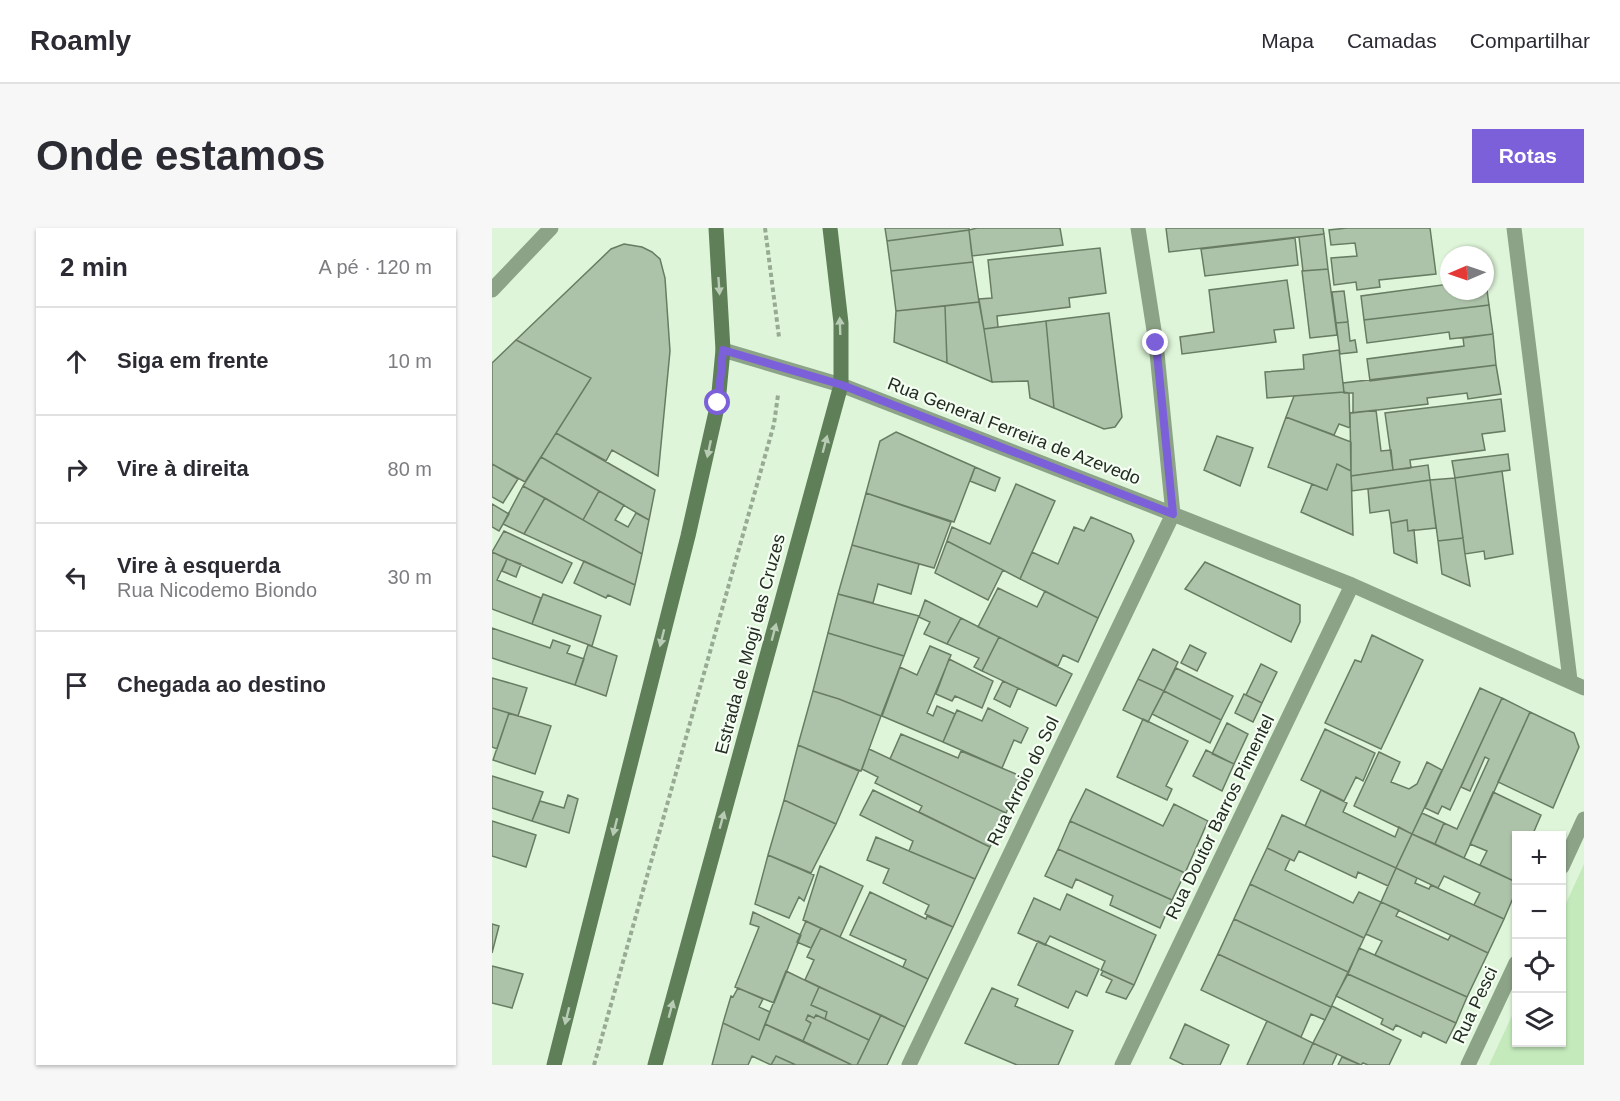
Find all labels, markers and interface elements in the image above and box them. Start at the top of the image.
text: Roamly [30,25,131,56]
text: Mapa [1261,29,1314,52]
text: Camadas [1347,29,1437,52]
text: Compartilhar [1470,29,1590,52]
button: Rotas [1472,129,1584,183]
text: Onde estamos [36,132,325,179]
north arrow [1440,246,1494,300]
text: 2 min [60,252,128,282]
text: A pé · 120 m [319,256,432,278]
one-way arrow [715,277,724,296]
one-way arrow [836,317,845,336]
route end [1142,329,1168,355]
icon: ahead [60,345,93,378]
text: Siga em frente [117,348,269,373]
text: 10 m [388,350,432,372]
street label: Rua General Ferreira de Azevedo [885,373,1143,489]
route start [704,389,730,415]
one-way arrow [821,435,830,453]
one-way arrow [703,440,713,458]
icon: right [60,453,93,486]
text: Vire à direita [117,456,249,481]
text: 80 m [388,458,432,480]
street label: Estrada de Mogi das Cruzes [711,532,789,756]
text: Vire à esquerda [117,553,280,578]
icon: left [60,561,93,594]
text: 30 m [388,566,432,588]
text: Rua Nicodemo Biondo [117,579,317,601]
one-way arrow [769,623,779,642]
one-way arrow [657,629,667,648]
icon: arrive [60,669,93,702]
text: Chegada ao destino [117,672,326,697]
street label: Rua Doutor Barros Pimentel [1162,711,1278,923]
street label: Rua Arroio do Sol [983,713,1063,849]
one-way arrow [718,811,727,829]
one-way arrow [609,818,619,837]
map controls [1512,831,1566,1047]
button: + [1512,831,1566,885]
button: − [1512,885,1566,939]
button: locate [1512,939,1566,993]
street label: Rua Pesci [1449,964,1501,1046]
button: layers [1512,993,1566,1047]
one-way arrow [666,999,676,1018]
one-way arrow [561,1007,571,1026]

